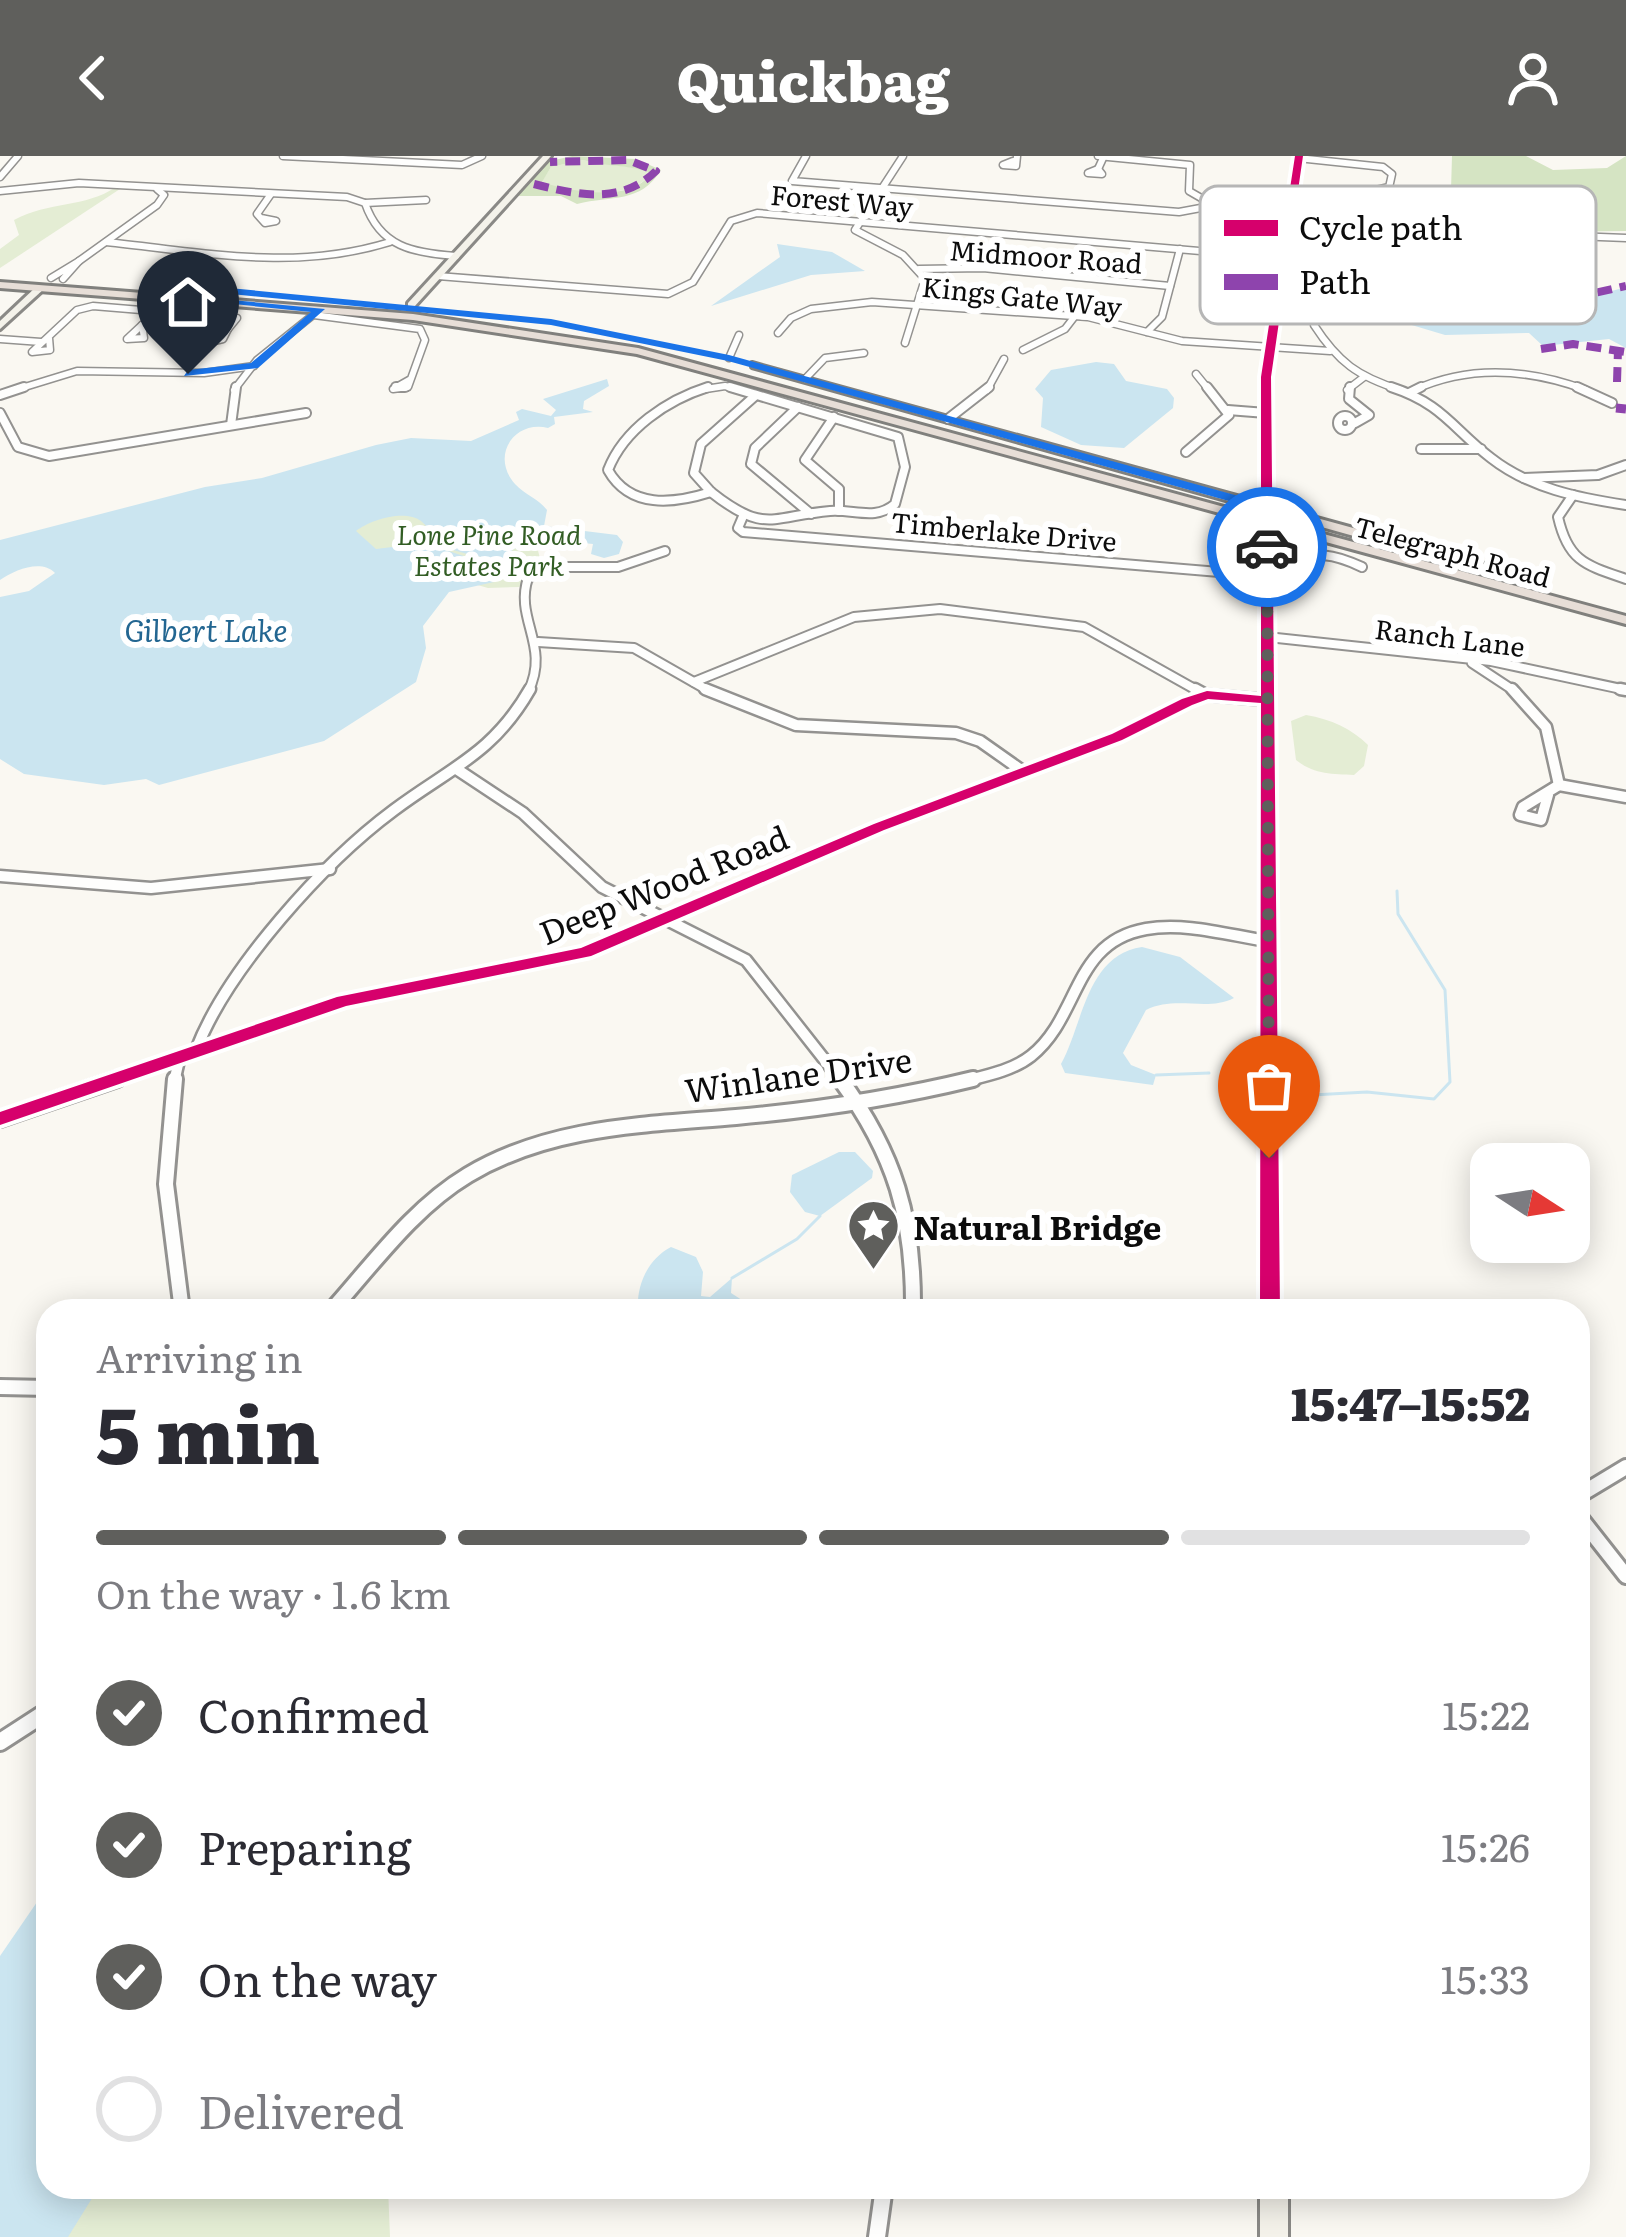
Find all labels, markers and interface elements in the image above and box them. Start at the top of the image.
text: Quickbag [676,38,950,119]
icon: back [60,45,126,111]
icon: person [1500,45,1566,111]
street label: Forest Way [769,173,915,225]
legend [1200,186,1596,324]
text: Cycle path [1299,201,1463,250]
street label: Midmoor Road [948,228,1144,282]
pin [137,251,239,374]
text: Path [1299,255,1371,304]
street label: Kings Gate Way [920,265,1125,325]
icon: home [155,269,221,335]
courier [1207,487,1327,607]
street label: Timberlake Drive [889,500,1119,560]
street label: Telegraph Road [1350,505,1556,595]
park label: Lone Pine Road Estates Park [396,513,582,584]
icon: car [1234,514,1300,580]
water label: Gilbert Lake [124,607,288,651]
street label: Ranch Lane [1373,607,1527,665]
street label: Deep Wood Road [531,811,795,955]
street label: Winlane Drive [681,1033,915,1113]
pin [1218,1035,1320,1158]
icon: bag [1236,1053,1302,1119]
north arrow [1470,1143,1590,1263]
map controls [1470,1143,1590,1263]
place icon: Natural Bridge [846,1197,902,1271]
place label: Natural Bridge [913,1201,1161,1250]
text: Arriving in [96,1327,303,1385]
text: 15:47–15:52 [1291,1368,1530,1435]
text: 5 min [96,1372,320,1488]
text: On the way · 1.6 km [96,1563,451,1621]
icon: check [96,1680,162,1746]
text: Confirmed [198,1680,429,1747]
text: 15:22 [1442,1684,1530,1742]
icon: check [96,1812,162,1878]
text: Preparing [198,1812,412,1879]
text: 15:26 [1441,1816,1530,1874]
icon: check [96,1944,162,2010]
text: On the way [198,1944,437,2011]
text: 15:33 [1441,1948,1530,2006]
text: Delivered [198,2076,404,2143]

